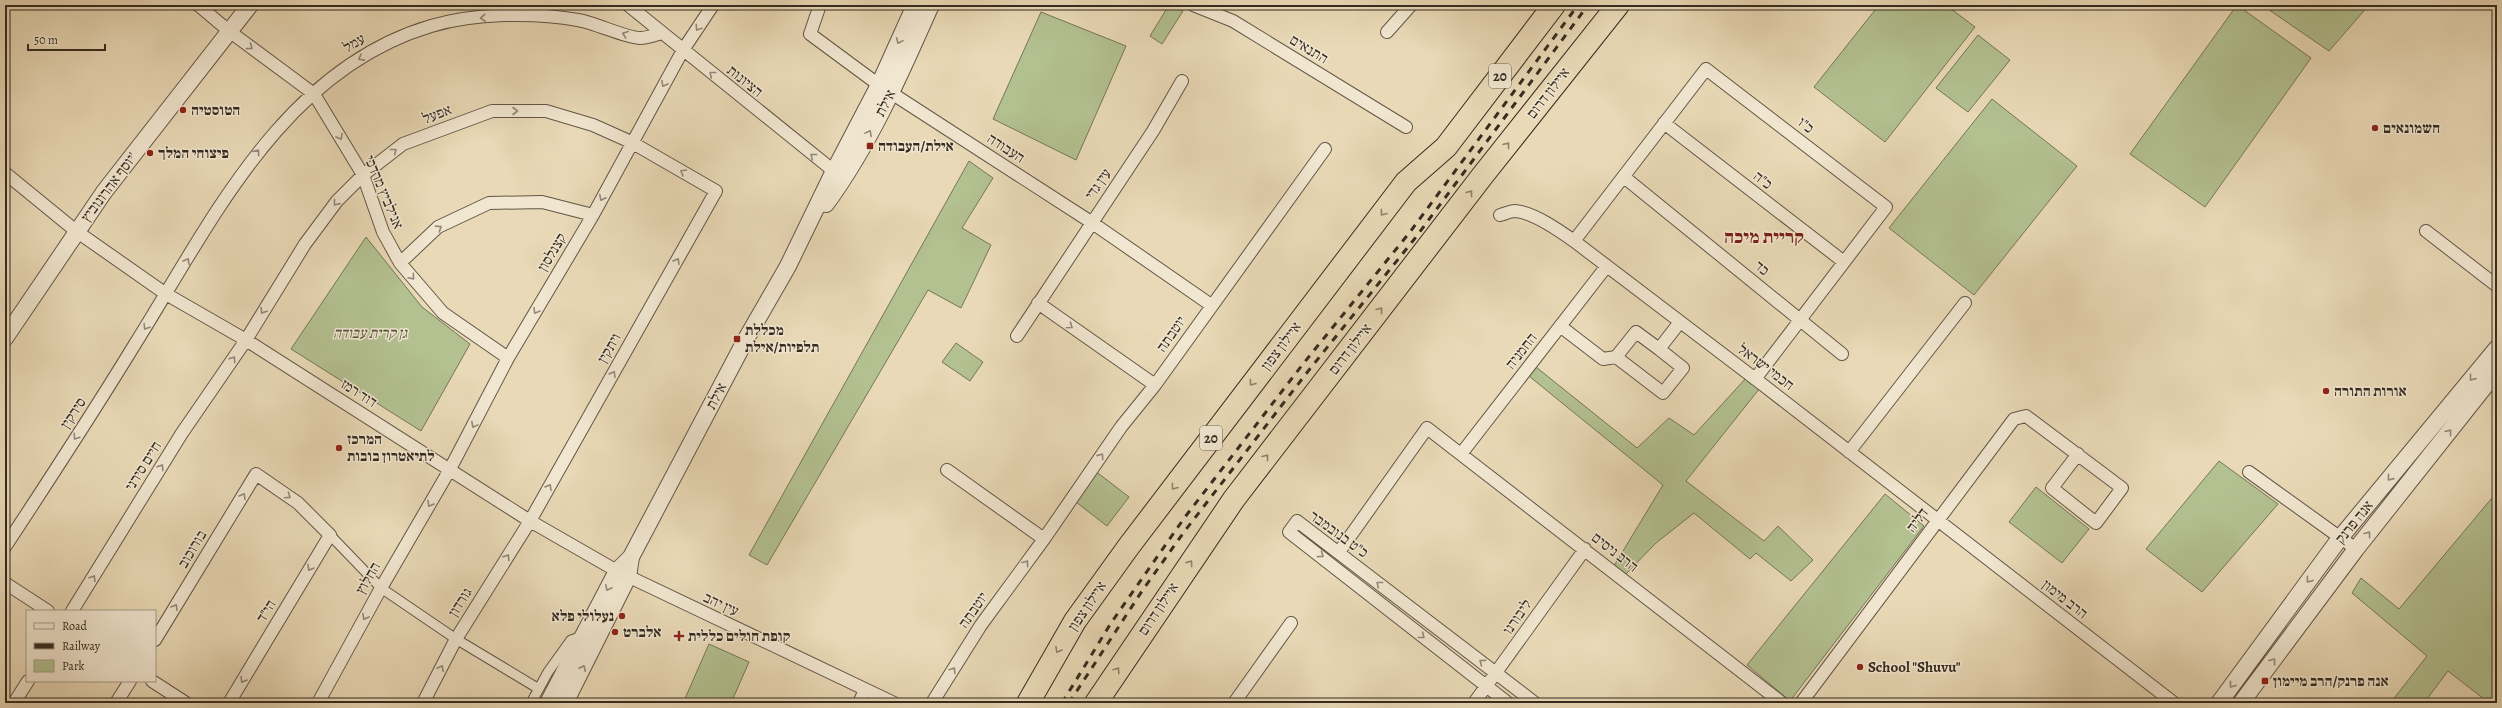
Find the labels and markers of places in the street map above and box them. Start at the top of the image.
place label: הטוסטיה [191,100,240,120]
marker: הטוסטיה [178,105,188,115]
place label: חשמונאים [2383,118,2440,138]
marker: חשמונאים [2370,123,2380,133]
place label: אילת/העבודה [878,136,954,156]
marker: אילת/העבודה [865,141,875,151]
place label: פיצוחי המלך [158,143,229,163]
marker: פיצוחי המלך [145,148,155,158]
place label: מכללת תלפיות/אילת [745,320,819,357]
marker: מכללת תלפיות/אילת [732,334,742,344]
place label: אורות התורה [2334,381,2407,401]
marker: אורות התורה [2321,386,2331,396]
place label: המרכז לתיאטרון בובות [347,429,435,466]
marker: המרכז לתיאטרון בובות [334,443,344,453]
place label: נעלולי פלא [551,606,614,626]
marker: נעלולי פלא [617,611,627,621]
place label: אלברט [623,622,661,642]
place label: קופת חולים כללית [688,626,791,646]
marker: אלברט [610,627,620,637]
marker: קופת חולים כללית [673,630,685,642]
place label: School "Shuvu" [1868,657,1961,677]
marker: School "Shuvu" [1855,662,1865,672]
place label: אנה פרנק/הרב מיימון [2273,671,2389,691]
marker: אנה פרנק/הרב מיימון [2260,676,2270,686]

